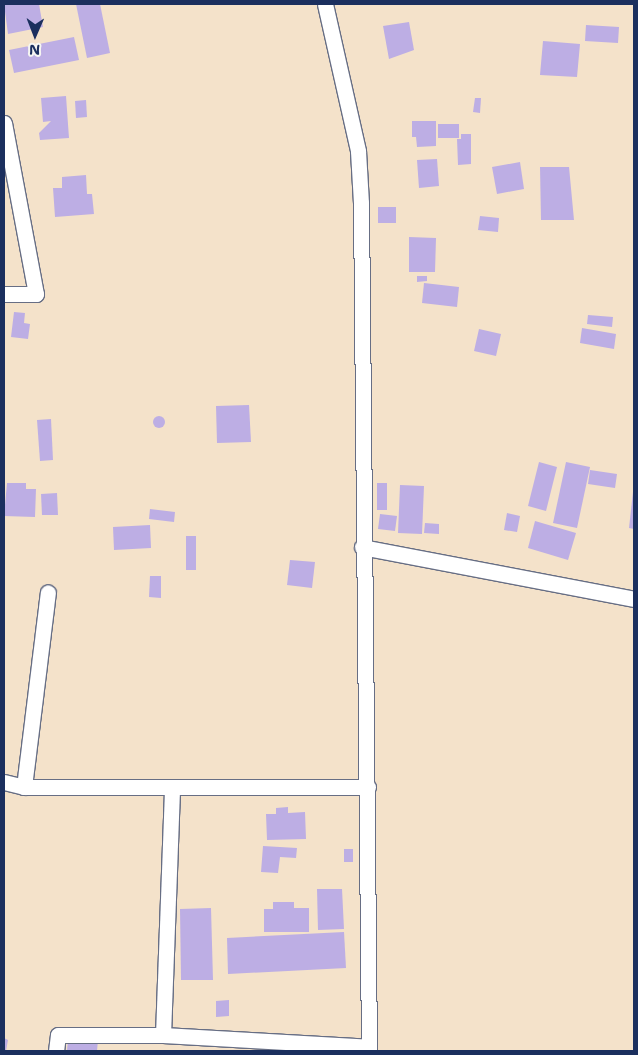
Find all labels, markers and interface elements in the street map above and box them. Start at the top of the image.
north arrow [10,10,60,60]
text: N [29,41,40,59]

